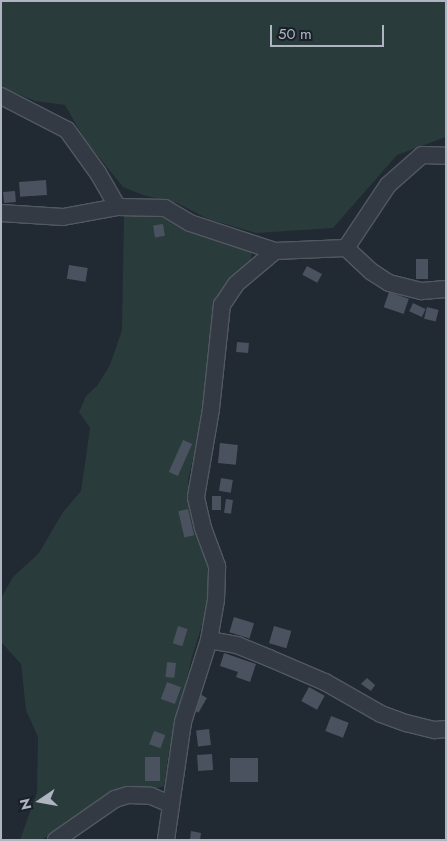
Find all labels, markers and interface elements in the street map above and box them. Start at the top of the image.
scale bar [272,15,386,47]
text: 50 m [278,23,312,45]
north arrow [15,776,65,826]
text: N [14,797,36,812]

